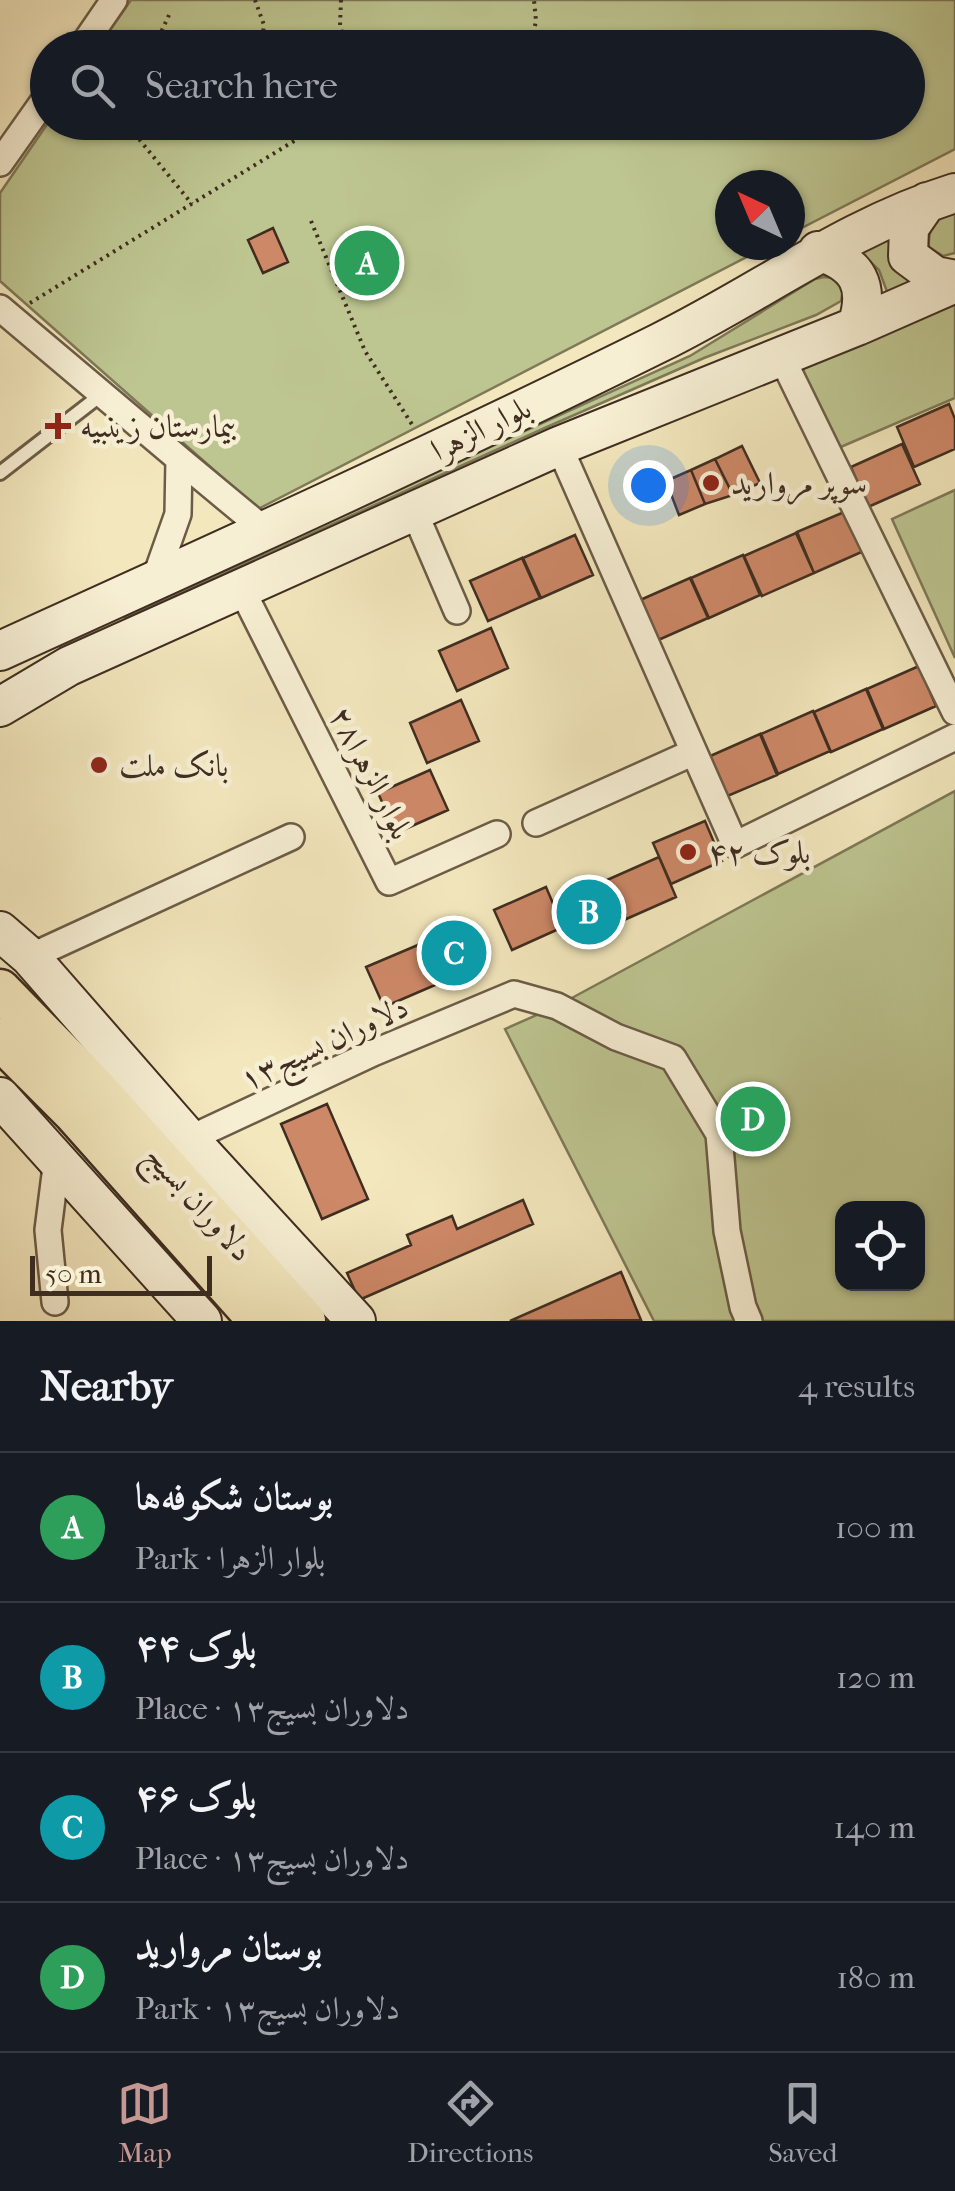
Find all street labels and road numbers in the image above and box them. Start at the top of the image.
street label: بلوار الزهرا [425,389,538,471]
street label: بلوار الزهرا۲۸ [320,700,420,846]
street label: دلاوران بسیج۱۳ [234,988,418,1106]
street label: دلاوران بسیج [131,1137,261,1275]

